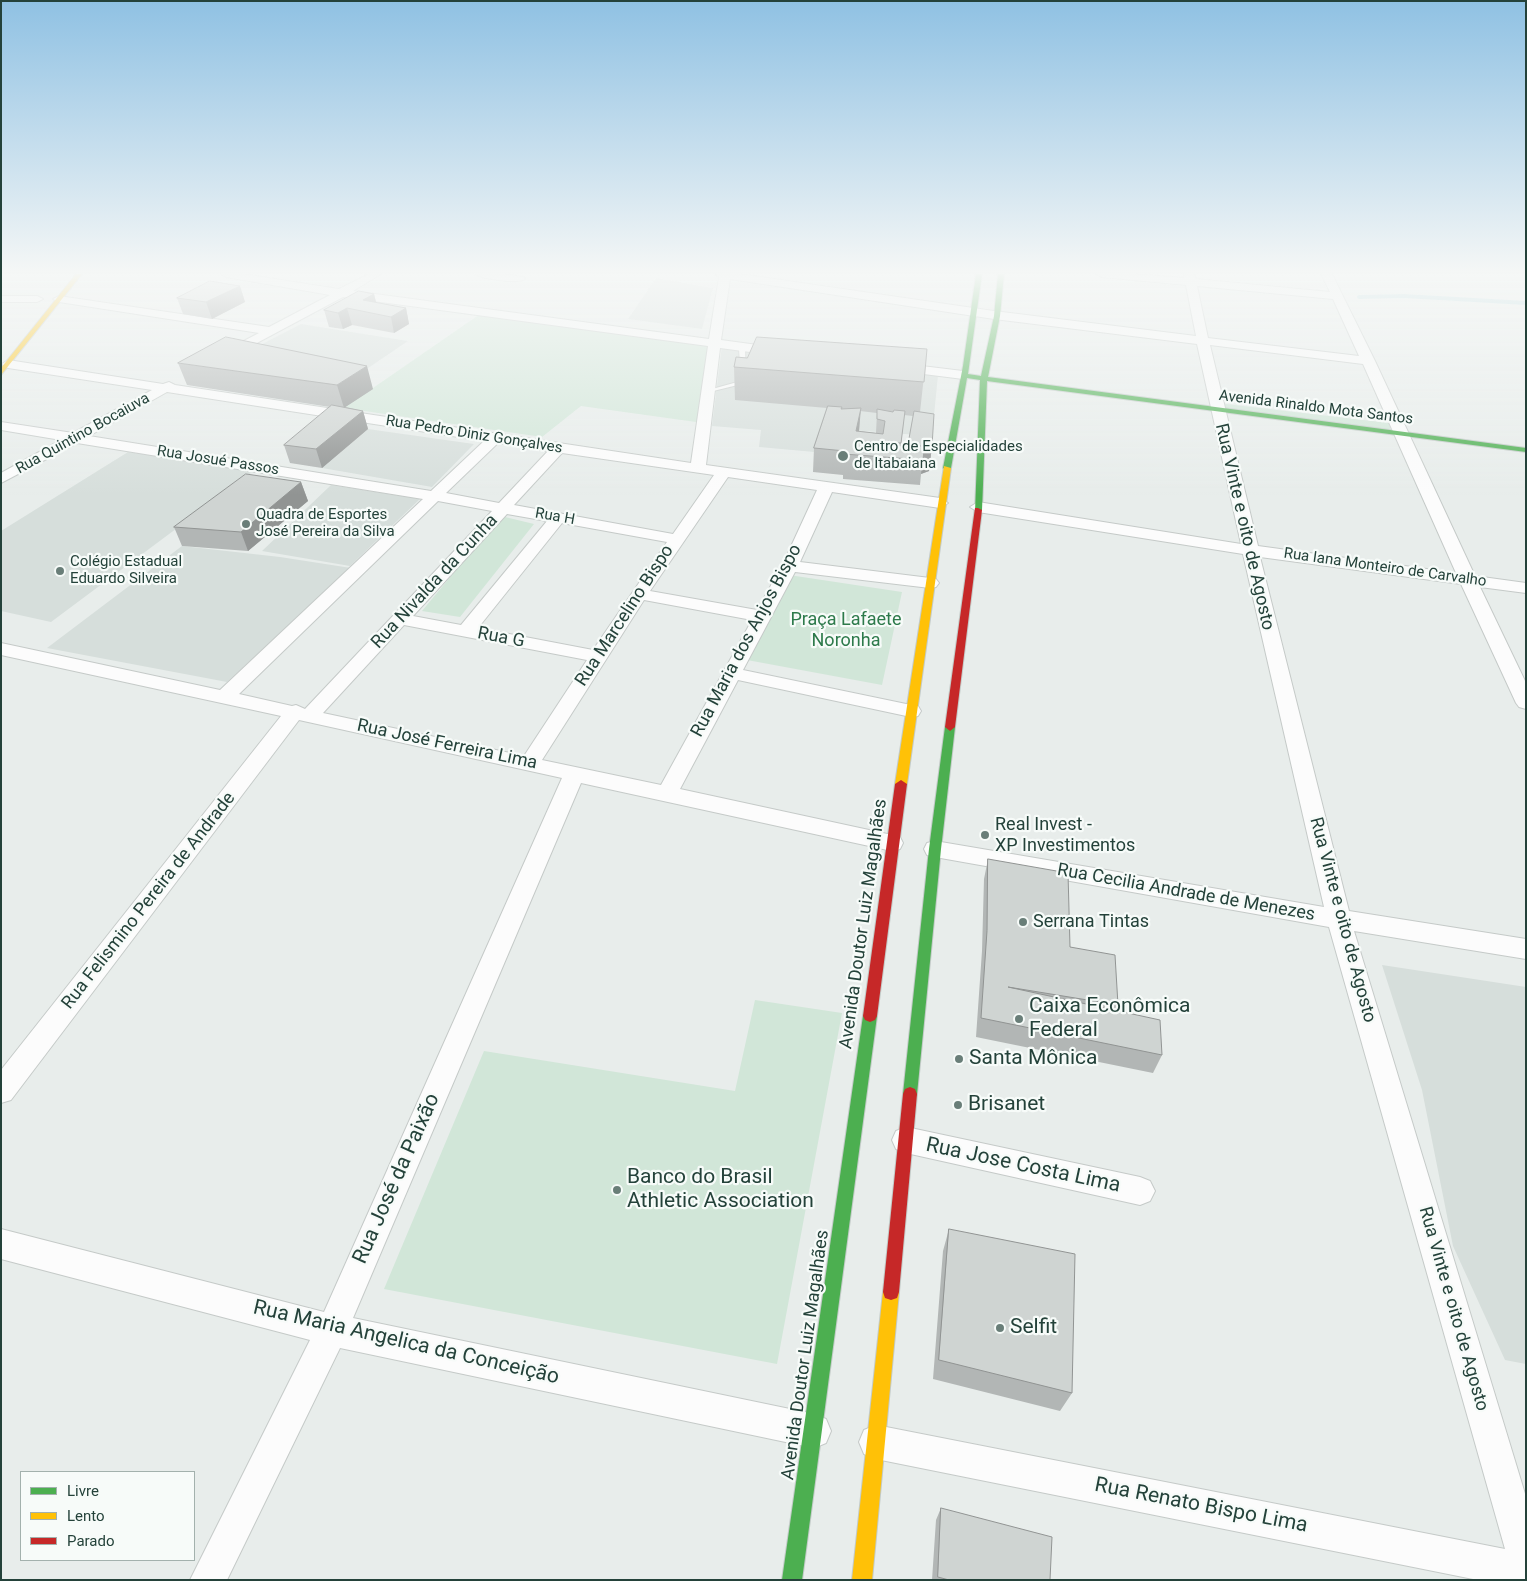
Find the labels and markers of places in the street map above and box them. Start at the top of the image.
place label: Centro de Especialidades de Itabaiana [854,438,1023,473]
marker: Centro de Especialidades de Itabaiana [836,449,850,463]
place label: Quadra de Esportes José Pereira da Silva [256,506,395,541]
marker: Quadra de Esportes José Pereira da Silva [240,518,252,530]
place label: Colégio Estadual Eduardo Silveira [70,553,182,588]
marker: Colégio Estadual Eduardo Silveira [54,565,66,577]
place label: Real Invest - XP Investimentos [995,814,1135,856]
marker: Real Invest - XP Investimentos [979,829,991,841]
place label: Serrana Tintas [1033,911,1149,933]
marker: Serrana Tintas [1017,916,1029,928]
place label: Caixa Econômica Federal [1029,994,1190,1044]
marker: Caixa Econômica Federal [1013,1013,1025,1025]
place label: Santa Mônica [969,1046,1097,1072]
marker: Santa Mônica [953,1053,965,1065]
place label: Brisanet [968,1092,1045,1118]
marker: Brisanet [952,1099,964,1111]
place label: Banco do Brasil Athletic Association [627,1165,814,1215]
marker: Banco do Brasil Athletic Association [611,1184,623,1196]
place label: Selfit [1010,1315,1057,1341]
marker: Selfit [994,1322,1006,1334]

